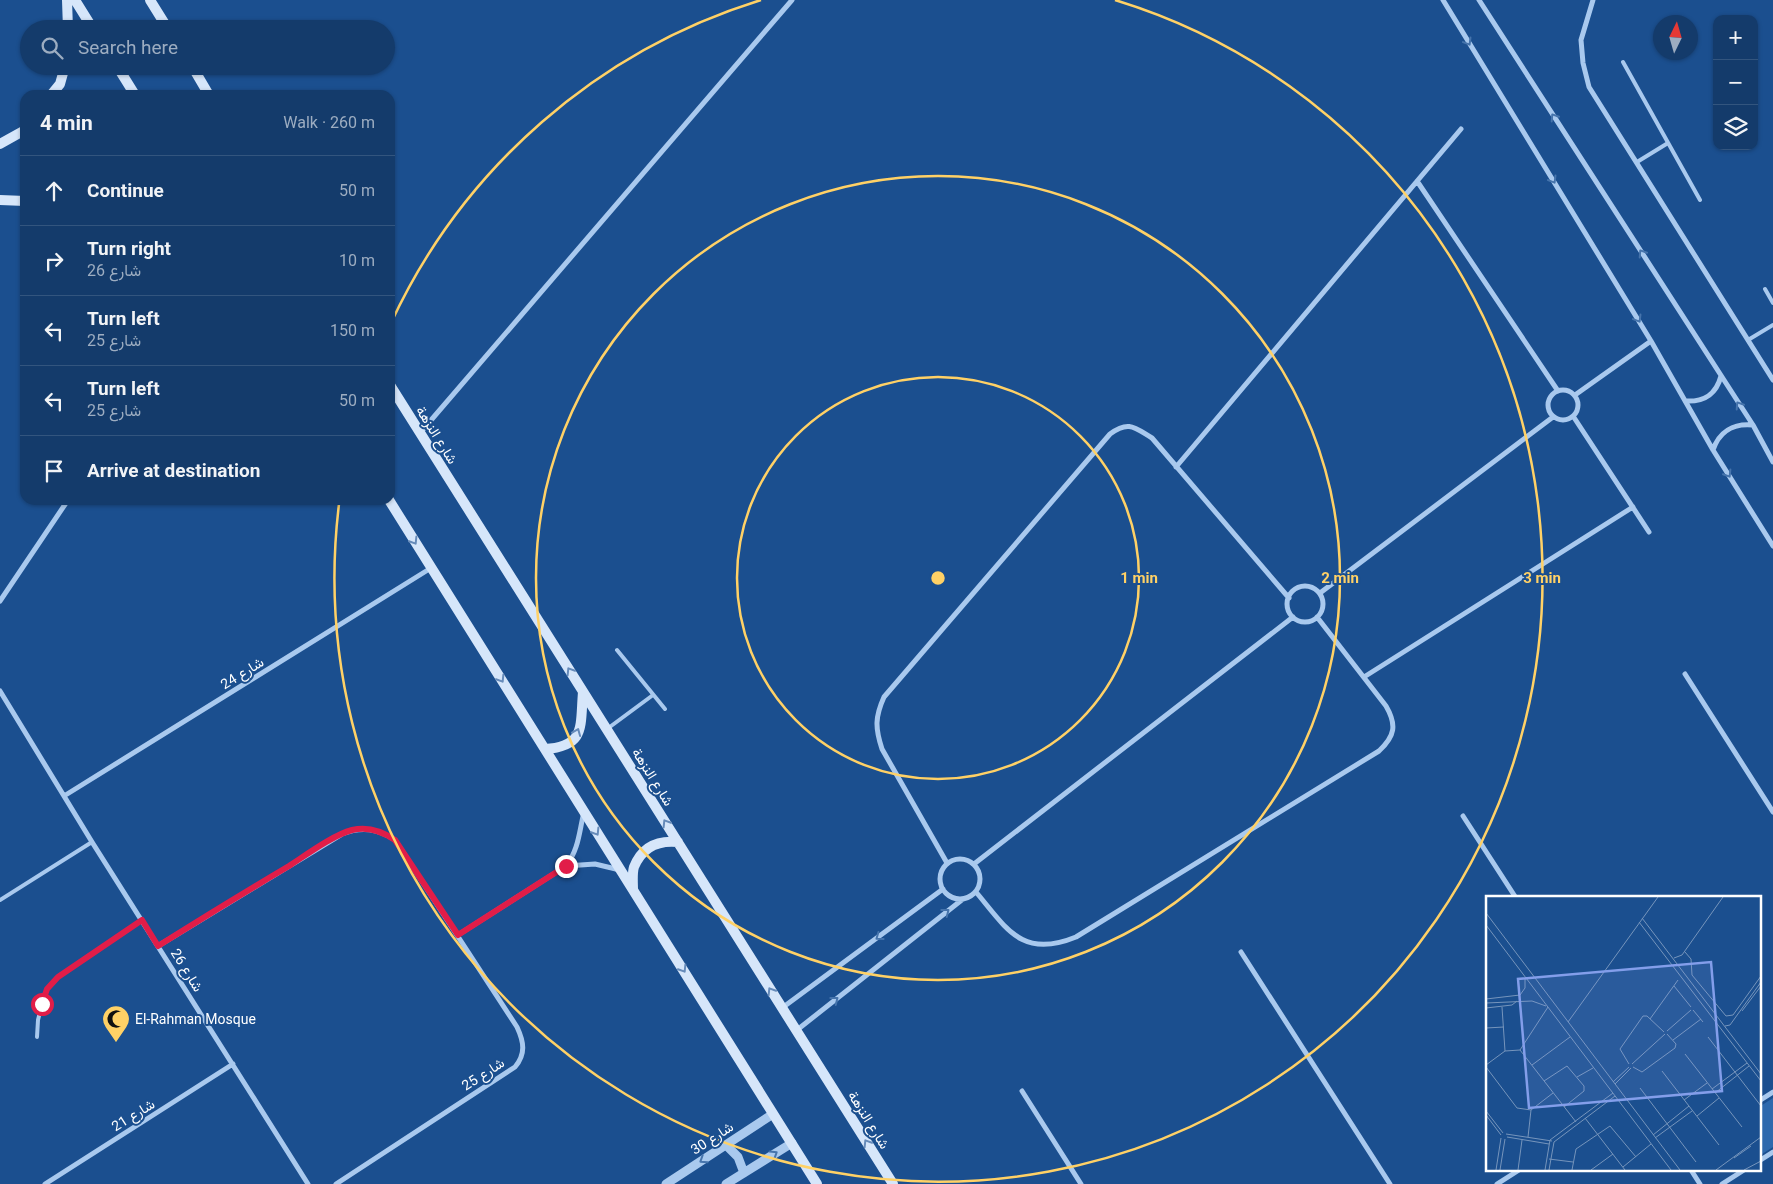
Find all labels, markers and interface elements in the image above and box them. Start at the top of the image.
north arrow [1653,15,1698,60]
map controls [1713,15,1758,150]
button: + [1713,15,1758,60]
search box [20,20,395,75]
icon: search [38,34,66,62]
text: Search here [78,36,178,59]
one-way arrow [1462,36,1472,45]
button: − [1713,60,1758,105]
button: layers [1713,105,1758,150]
text: 4 min [40,111,93,135]
text: Walk · 260 m [283,113,375,132]
one-way arrow [1551,113,1561,122]
one-way arrow [1547,175,1557,184]
icon: ahead [40,177,68,205]
text: Continue [87,179,164,202]
text: 50 m [339,181,375,200]
text: Turn right [87,237,171,260]
icon: right [40,247,68,275]
one-way arrow [1639,250,1648,259]
text: 10 m [339,251,375,270]
text: شارع 26 [87,261,141,280]
text: Turn left [87,307,160,330]
one-way arrow [1631,313,1641,322]
icon: left [40,317,68,345]
text: 150 m [330,321,375,340]
text: شارع 25 [87,331,141,350]
text: Turn left [87,377,160,400]
icon: left [40,387,68,415]
text: 50 m [339,391,375,410]
text: شارع 25 [87,401,141,420]
one-way arrow [1736,401,1746,410]
street label: شارع النزهة [410,403,461,468]
icon: arrive [40,457,68,485]
text: Arrive at destination [87,459,260,482]
one-way arrow [1722,469,1732,478]
one-way arrow [408,536,418,545]
centre of rings [929,569,947,587]
text: 1 min [1120,569,1158,587]
text: 2 min [1321,569,1359,587]
text: 3 min [1523,569,1561,587]
street label: شارع 24 [218,654,268,695]
one-way arrow [567,668,576,677]
one-way arrow [494,674,504,683]
one-way arrow [571,728,581,737]
street label: شارع النزهة [626,745,677,810]
one-way arrow [663,820,672,829]
one-way arrow [590,826,600,835]
route end [555,855,578,878]
inset map [1486,896,1760,1172]
one-way arrow [940,910,949,918]
one-way arrow [876,931,885,939]
street label: شارع 26 [165,946,206,996]
one-way arrow [676,964,686,973]
one-way arrow [768,987,778,996]
route start [31,993,54,1016]
one-way arrow [829,997,838,1006]
mosque icon: El-Rahman Mosque [101,1004,131,1043]
place label: El-Rahman Mosque [135,1011,256,1027]
street label: شارع 25 [459,1054,509,1096]
street label: شارع النزهة [842,1088,893,1153]
street label: شارع 21 [109,1096,159,1137]
street label: شارع 30 [688,1118,738,1160]
one-way arrow [864,1139,874,1148]
one-way arrow [768,1151,777,1161]
one-way arrow [700,1154,709,1163]

